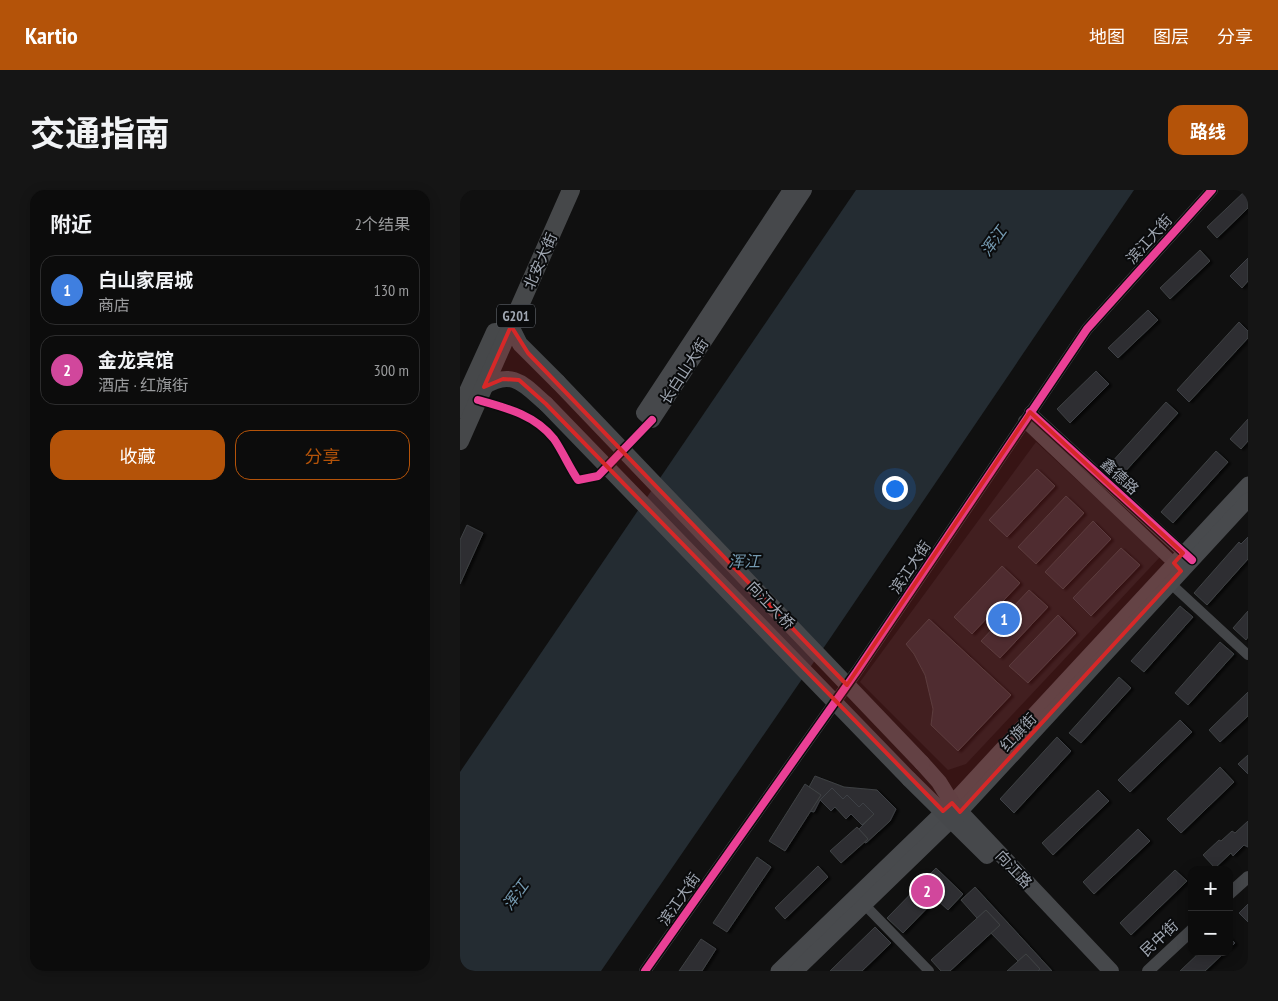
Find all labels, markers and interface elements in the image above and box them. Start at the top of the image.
text: Kartio [25,20,78,51]
text: 地图 [1089,25,1125,48]
text: 图层 [1153,25,1189,48]
text: 分享 [1217,25,1253,48]
button: 路线 [1168,105,1248,155]
text: 交通指南 [30,110,170,156]
street label: 滨江大街 [1122,210,1176,268]
text: 附近 [50,211,92,238]
text: 2个结果 [355,214,410,234]
water label: 浑江 [976,221,1012,260]
street label: 北安大街 [519,230,561,292]
text: 白山家居城 [98,268,193,292]
text: 1 [63,280,71,300]
text: 130 m [374,280,409,300]
text: 商店 [98,295,130,315]
road number: G201 [497,304,535,328]
street label: 长白山大街 [656,334,712,408]
text: 金龙宾馆 [98,348,174,372]
text: 2 [63,360,71,380]
text: 300 m [374,360,409,380]
text: 酒店 · 红旗街 [98,375,188,395]
button: 收藏 [50,430,225,480]
button: 分享 [235,430,410,480]
street label: 鑫德路 [1097,454,1143,498]
your location [882,476,908,502]
street label: 滨江大街 [885,537,935,597]
water label: 浑江 [728,551,762,571]
street label: 向江大桥 [743,577,799,633]
pin: 1 [988,600,1020,638]
street label: 红旗街 [996,709,1040,755]
street label: 向江路 [992,846,1036,892]
map controls [1188,866,1233,956]
button: + [1188,866,1233,911]
street label: 滨江大街 [654,869,704,929]
pin: 2 [911,872,943,910]
water label: 浑江 [498,875,534,914]
button: − [1188,911,1233,956]
street label: 民中街 [1136,916,1182,960]

